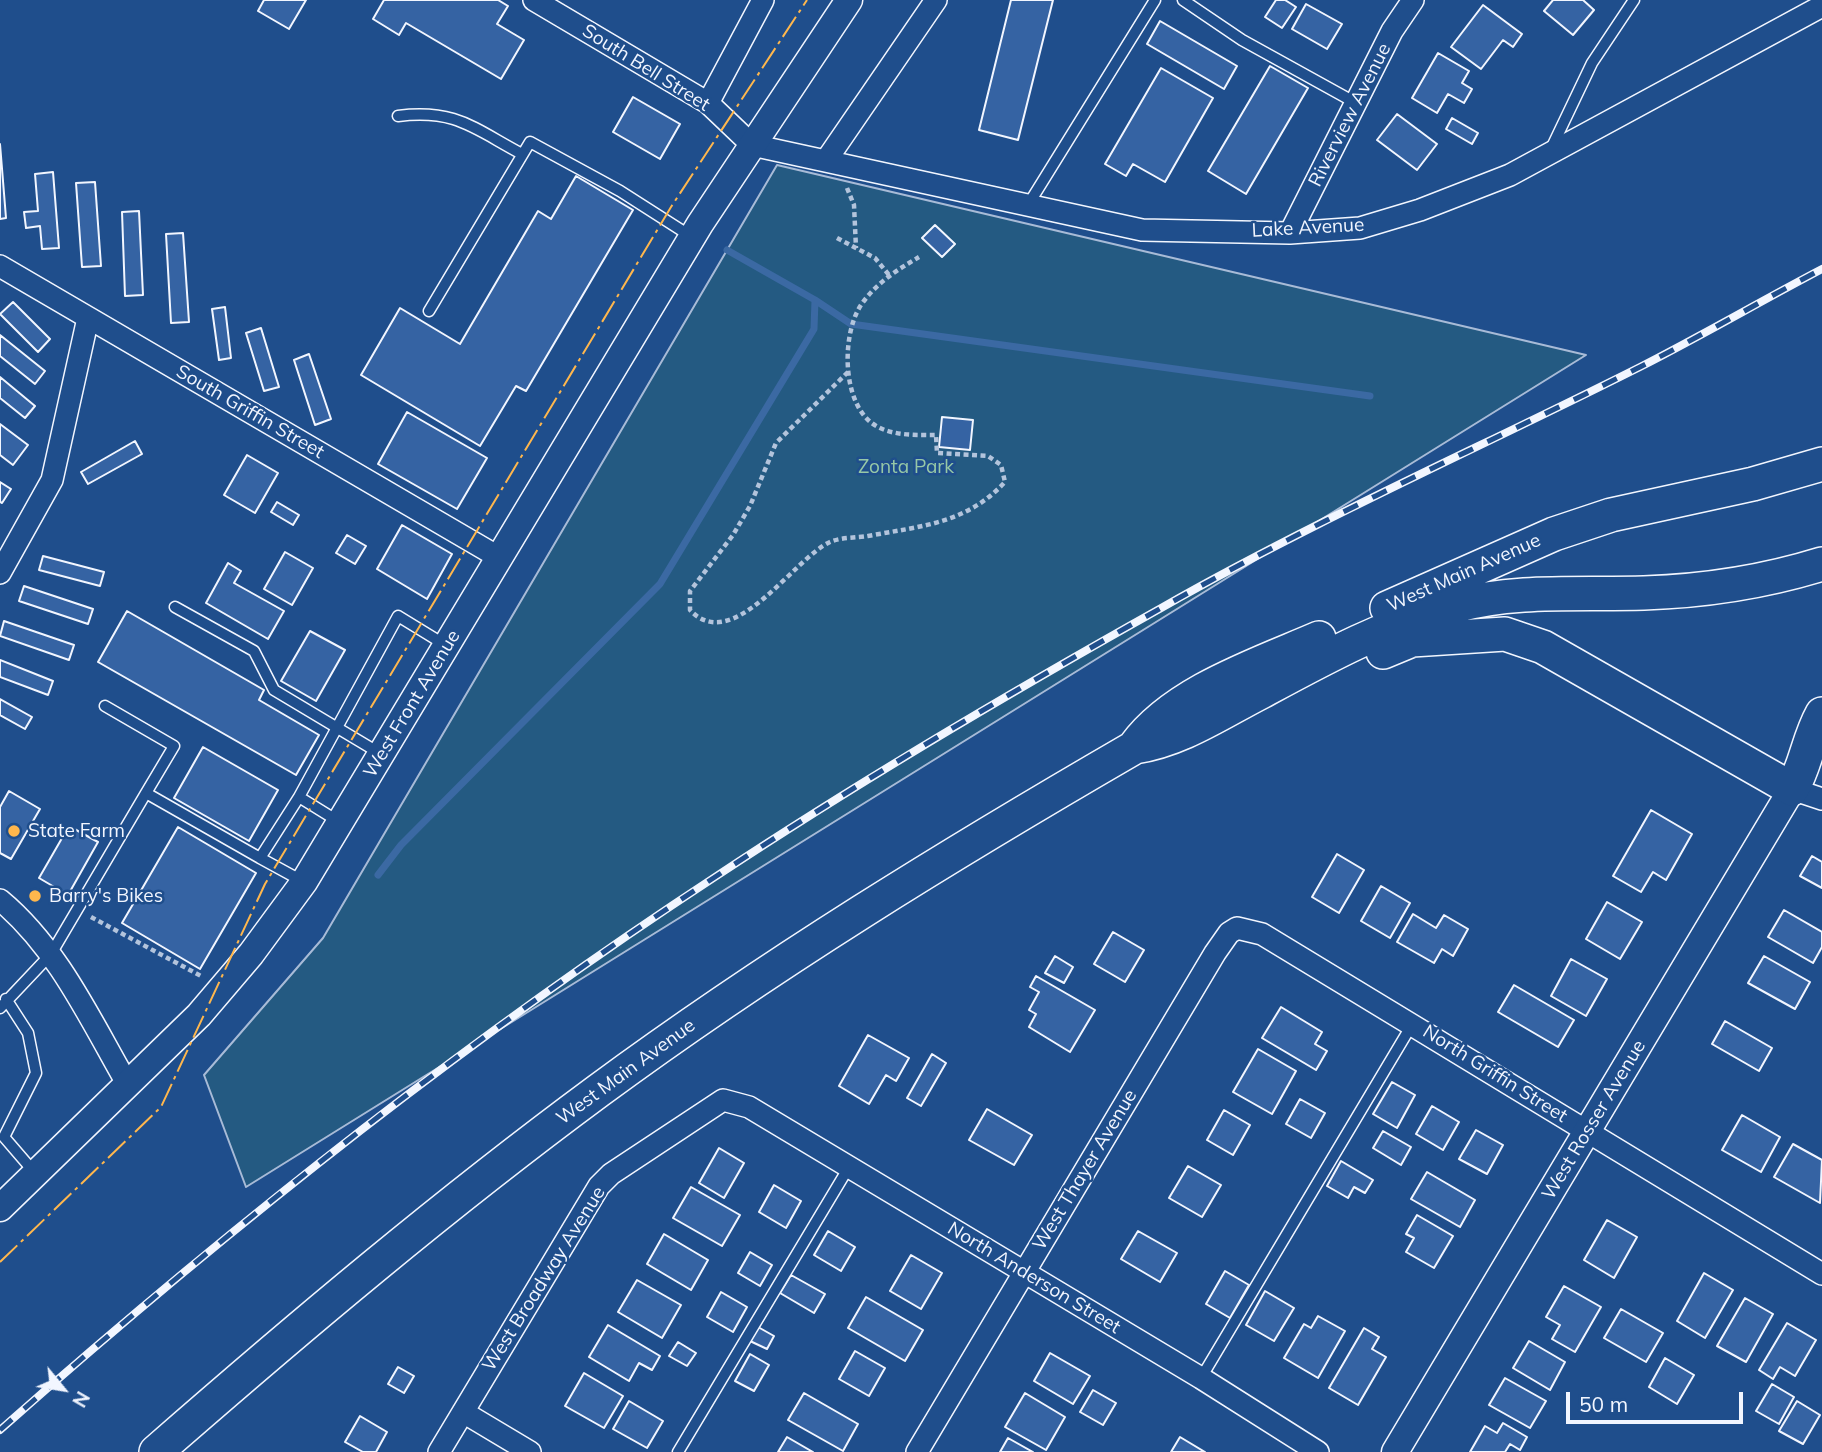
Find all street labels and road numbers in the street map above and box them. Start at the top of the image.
street label: South Bell Street [578,20,714,116]
street label: Riverview Avenue [1304,39,1396,191]
street label: Lake Avenue [1251,214,1365,242]
street label: South Griffin Street [172,360,328,464]
street label: West Main Avenue [1384,529,1544,617]
street label: West Front Avenue [359,626,465,782]
street label: West Main Avenue [552,1014,700,1130]
street label: North Griffin Street [1419,1020,1571,1128]
street label: West Rosser Avenue [1537,1036,1651,1204]
street label: West Thayer Avenue [1028,1085,1142,1255]
street label: West Broadway Avenue [478,1182,610,1376]
street label: North Anderson Street [943,1217,1125,1339]

